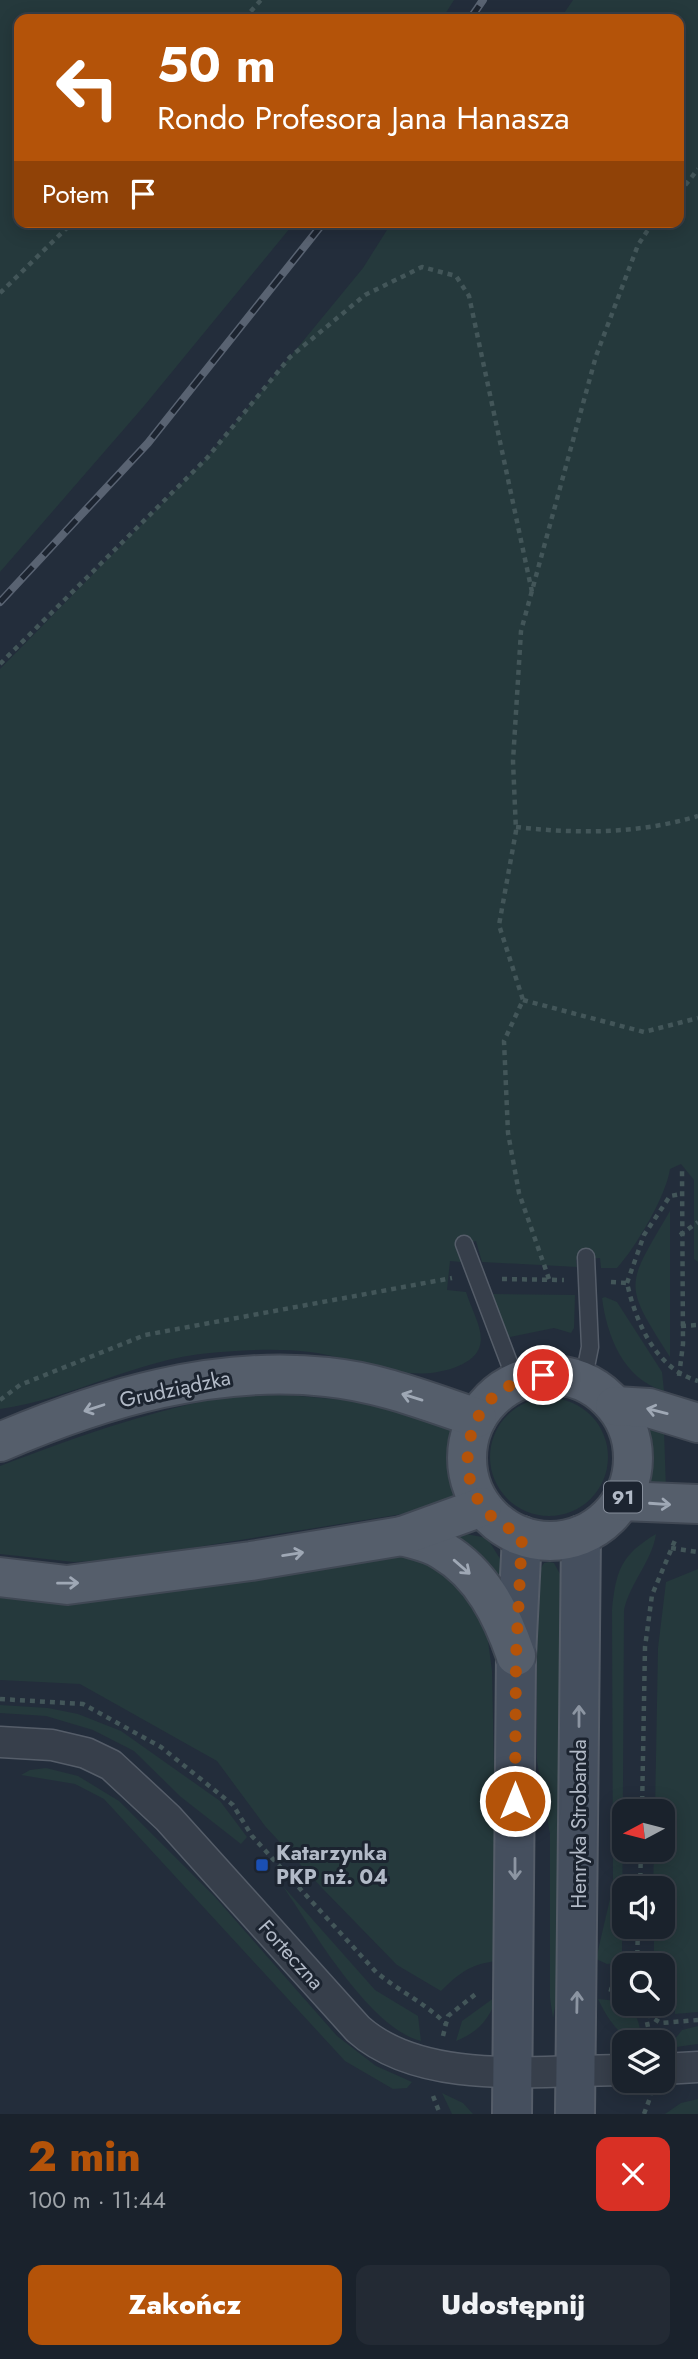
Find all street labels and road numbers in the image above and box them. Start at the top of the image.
street label: Grudziądzka [117,1363,233,1415]
road number: 91 [604,1482,642,1512]
street label: Henryka Strobanda [564,1739,594,1909]
street label: Forteczna [251,1913,331,1997]

